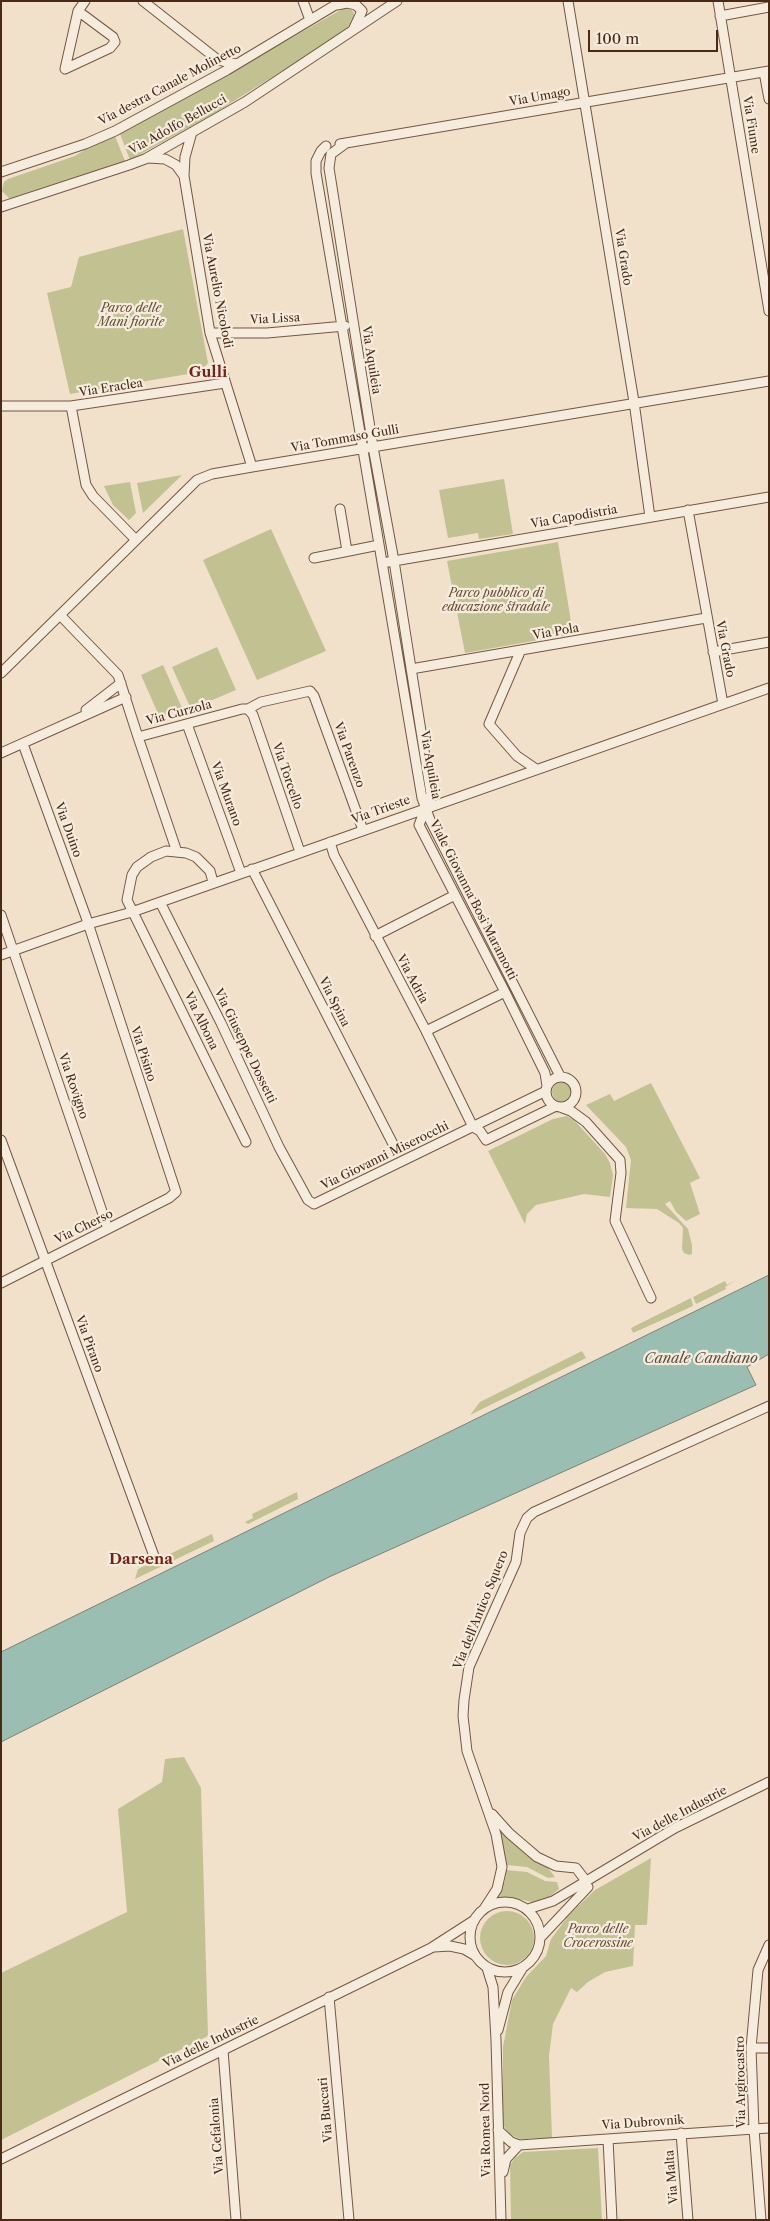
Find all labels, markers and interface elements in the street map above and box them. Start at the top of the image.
scale bar [590,20,720,52]
text: 100 m [596,29,639,48]
street label: Via destra Canale Molinetto [96,41,244,129]
street label: Via Umago [508,85,572,109]
street label: Via Adolfo Bellucci [127,92,229,158]
street label: Via Fiume [739,95,763,155]
street label: Via Grado [611,227,635,287]
street label: Via Aurelio Nicolodi [199,233,235,349]
park label: Parco delle Mani fiorite [98,302,164,330]
street label: Via Lissa [250,310,300,328]
street label: Via Aquileia [358,325,384,395]
district label: Gulli [189,364,227,382]
street label: Via Eraclea [78,376,144,400]
street label: Via Tommaso Gulli [290,422,400,456]
street label: Via Capodistria [530,502,618,532]
park label: Parco pubblico di educazione stradale [442,587,550,615]
street label: Via Grado [712,619,738,679]
street label: Via Pola [532,621,580,643]
street label: Via Curzola [145,697,213,729]
street label: Via Parenzo [331,720,367,790]
street label: Via Aquileia [417,730,443,800]
street label: Via Torcello [269,741,305,811]
street label: Via Murano [208,760,244,828]
street label: Via Trieste [350,793,412,827]
street label: Via Duino [51,801,85,859]
street label: Viale Giovanna Bosi Maramotti [426,818,520,982]
street label: Via Adria [393,952,431,1006]
street label: Via Spina [315,975,353,1029]
street label: Via Giuseppe Dossetti [211,986,279,1106]
street label: Via Albona [181,990,221,1052]
street label: Via Pisino [127,1025,159,1083]
street label: Via Rovigno [55,1051,91,1121]
street label: Via Giovanni Miserocchi [319,1119,451,1193]
street label: Via Cherso [53,1207,115,1247]
street label: Via Pirano [72,1314,106,1374]
water label: Canale Candiano [644,1351,758,1367]
street label: Via dell'Antico Squero [451,1549,511,1671]
district label: Darsena [109,1551,173,1569]
street label: Via delle Industrie [631,1783,729,1845]
park label: Parco delle Crocerossine [563,1923,633,1951]
street label: Via delle Industrie [161,2013,261,2071]
street label: Via Argirocastro [733,2036,749,2128]
street label: Via Buccari [316,2077,336,2143]
street label: Via Romea Nord [478,2083,494,2177]
street label: Via Cefalonia [207,2097,227,2175]
street label: Via Dubrovnik [601,2113,685,2133]
street label: Via Malta [662,2149,682,2205]

